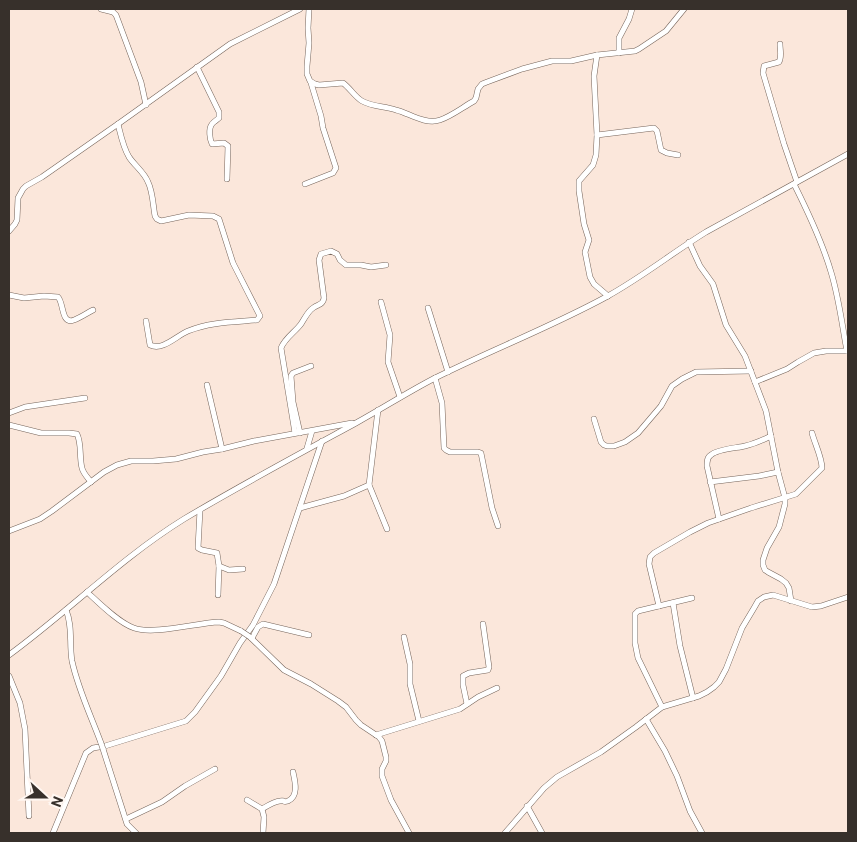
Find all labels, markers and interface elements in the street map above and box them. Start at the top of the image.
north arrow [20,772,70,822]
text: N [48,794,66,809]

